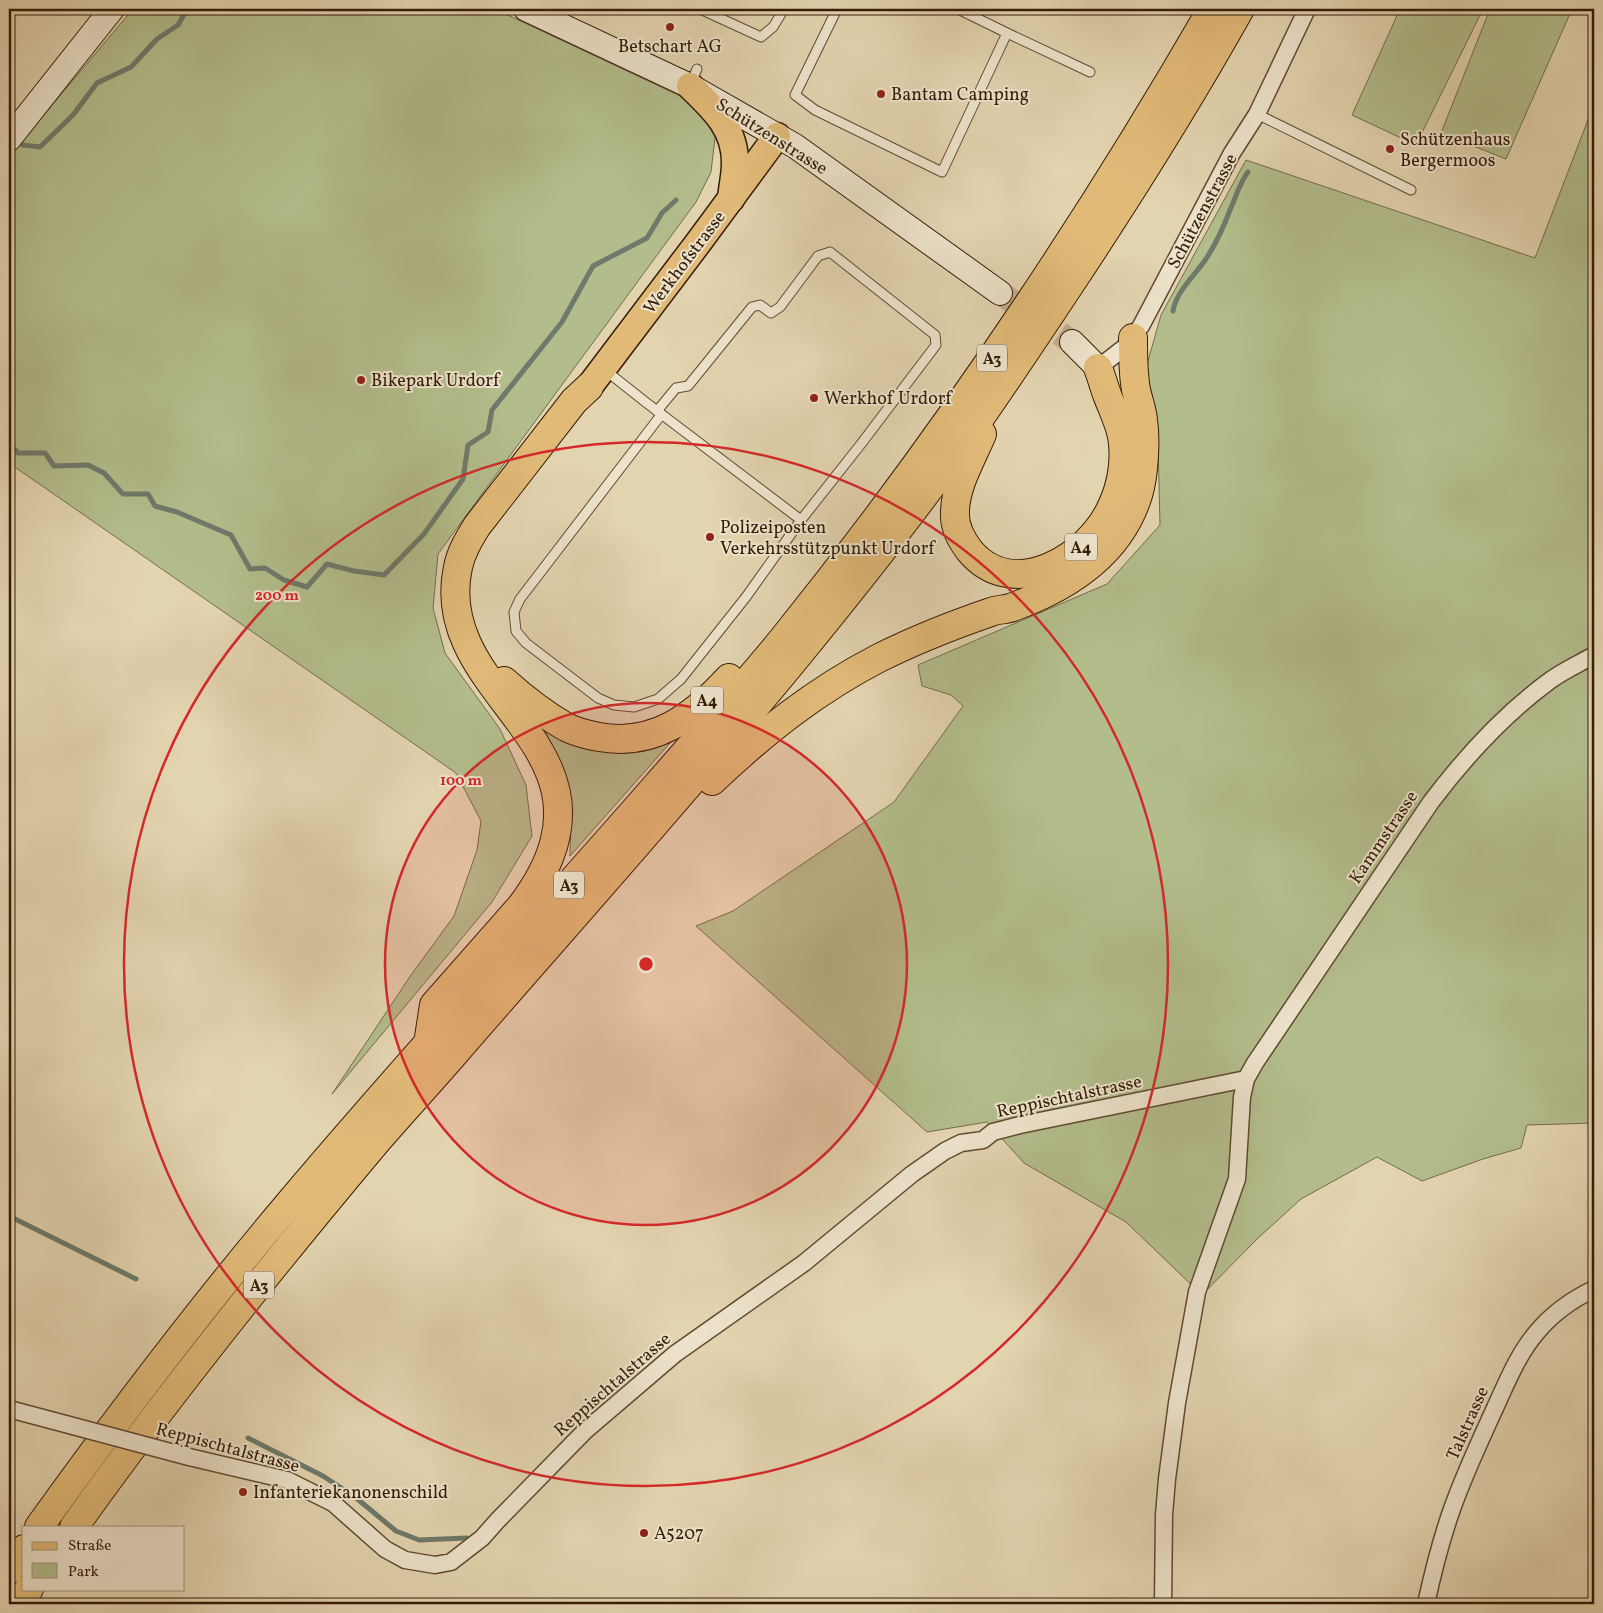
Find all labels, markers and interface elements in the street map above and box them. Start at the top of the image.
marker: Betschart AG [664,21,676,33]
place label: Betschart AG [618,35,722,60]
place label: Bantam Camping [891,83,1029,108]
marker: Bantam Camping [875,88,887,100]
street label: Schützenstrasse [711,93,832,182]
place label: Schützenhaus Bergermoos [1400,128,1511,174]
marker: Schützenhaus Bergermoos [1384,143,1396,155]
street label: Schützenstrasse [1162,150,1244,274]
street label: Werkhofstrasse [638,206,732,320]
road number: A3 [977,344,1007,372]
place label: Bikepark Urdorf [371,369,501,394]
marker: Bikepark Urdorf [355,374,367,386]
place label: Werkhof Urdorf [824,387,953,412]
marker: Werkhof Urdorf [808,392,820,404]
place label: Polizeiposten Verkehrsstützpunkt Urdorf [720,516,936,562]
marker: Polizeiposten Verkehrsstützpunkt Urdorf [704,531,716,543]
road number: A4 [1065,534,1097,560]
text: 200 m [255,586,299,607]
road number: A4 [691,686,723,714]
text: 100 m [440,771,483,792]
street label: Kammstrasse [1344,786,1425,889]
road number: A3 [554,872,584,898]
centre of rings [637,955,655,973]
street label: Reppischtalstrasse [994,1070,1144,1125]
road number: A3 [244,1272,274,1298]
street label: Reppischtalstrasse [549,1327,677,1443]
street label: Talstrasse [1441,1383,1496,1464]
street label: Reppischtalstrasse [153,1417,302,1480]
place label: Infanteriekanonenschild [253,1481,448,1506]
marker: Infanteriekanonenschild [237,1486,249,1498]
place label: A5207 [654,1522,704,1547]
legend [22,1526,185,1590]
marker: A5207 [638,1527,650,1539]
text: Straße [68,1536,111,1557]
text: Park [68,1562,99,1583]

